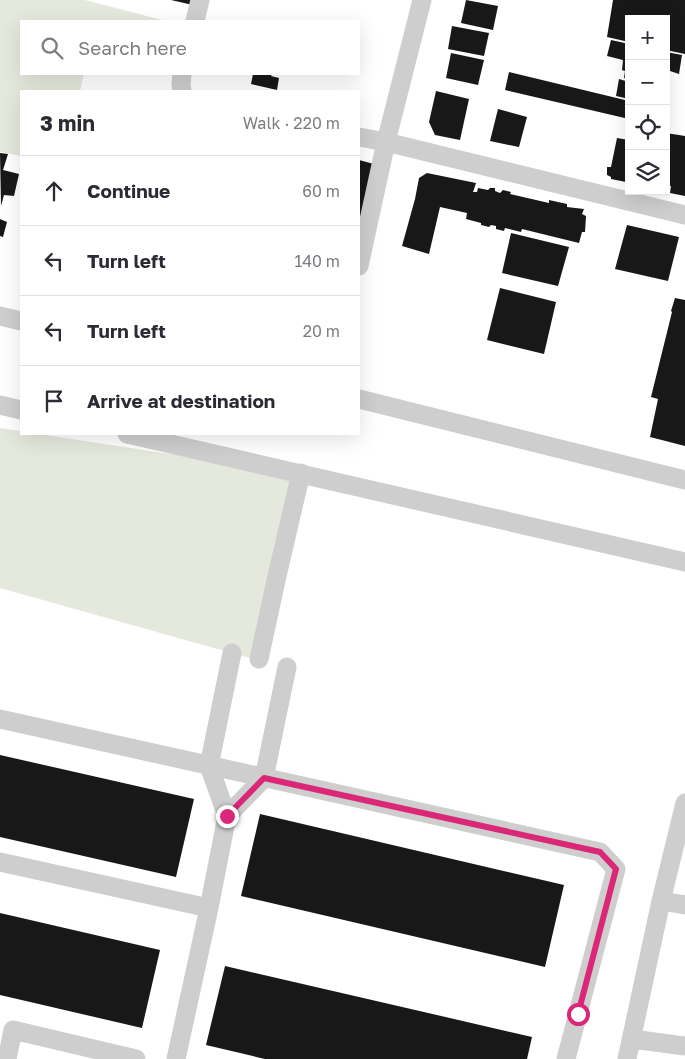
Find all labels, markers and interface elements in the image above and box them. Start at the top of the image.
map controls [625,15,670,195]
button: + [625,15,670,60]
search box [20,20,360,75]
icon: search [38,34,66,62]
text: Search here [78,36,187,59]
button: − [625,60,670,105]
button: locate [625,105,670,150]
text: 3 min [40,110,95,136]
text: Walk · 220 m [243,113,340,133]
button: layers [625,150,670,195]
icon: ahead [40,177,68,205]
text: Continue [87,179,170,202]
text: 60 m [302,181,340,201]
icon: left [40,247,68,275]
text: Turn left [87,249,166,272]
text: 140 m [294,251,340,271]
icon: left [40,317,68,345]
text: Turn left [87,319,166,342]
text: 20 m [303,321,340,341]
icon: arrive [40,387,68,415]
text: Arrive at destination [87,389,275,412]
route end [216,805,239,828]
route start [567,1003,590,1026]

